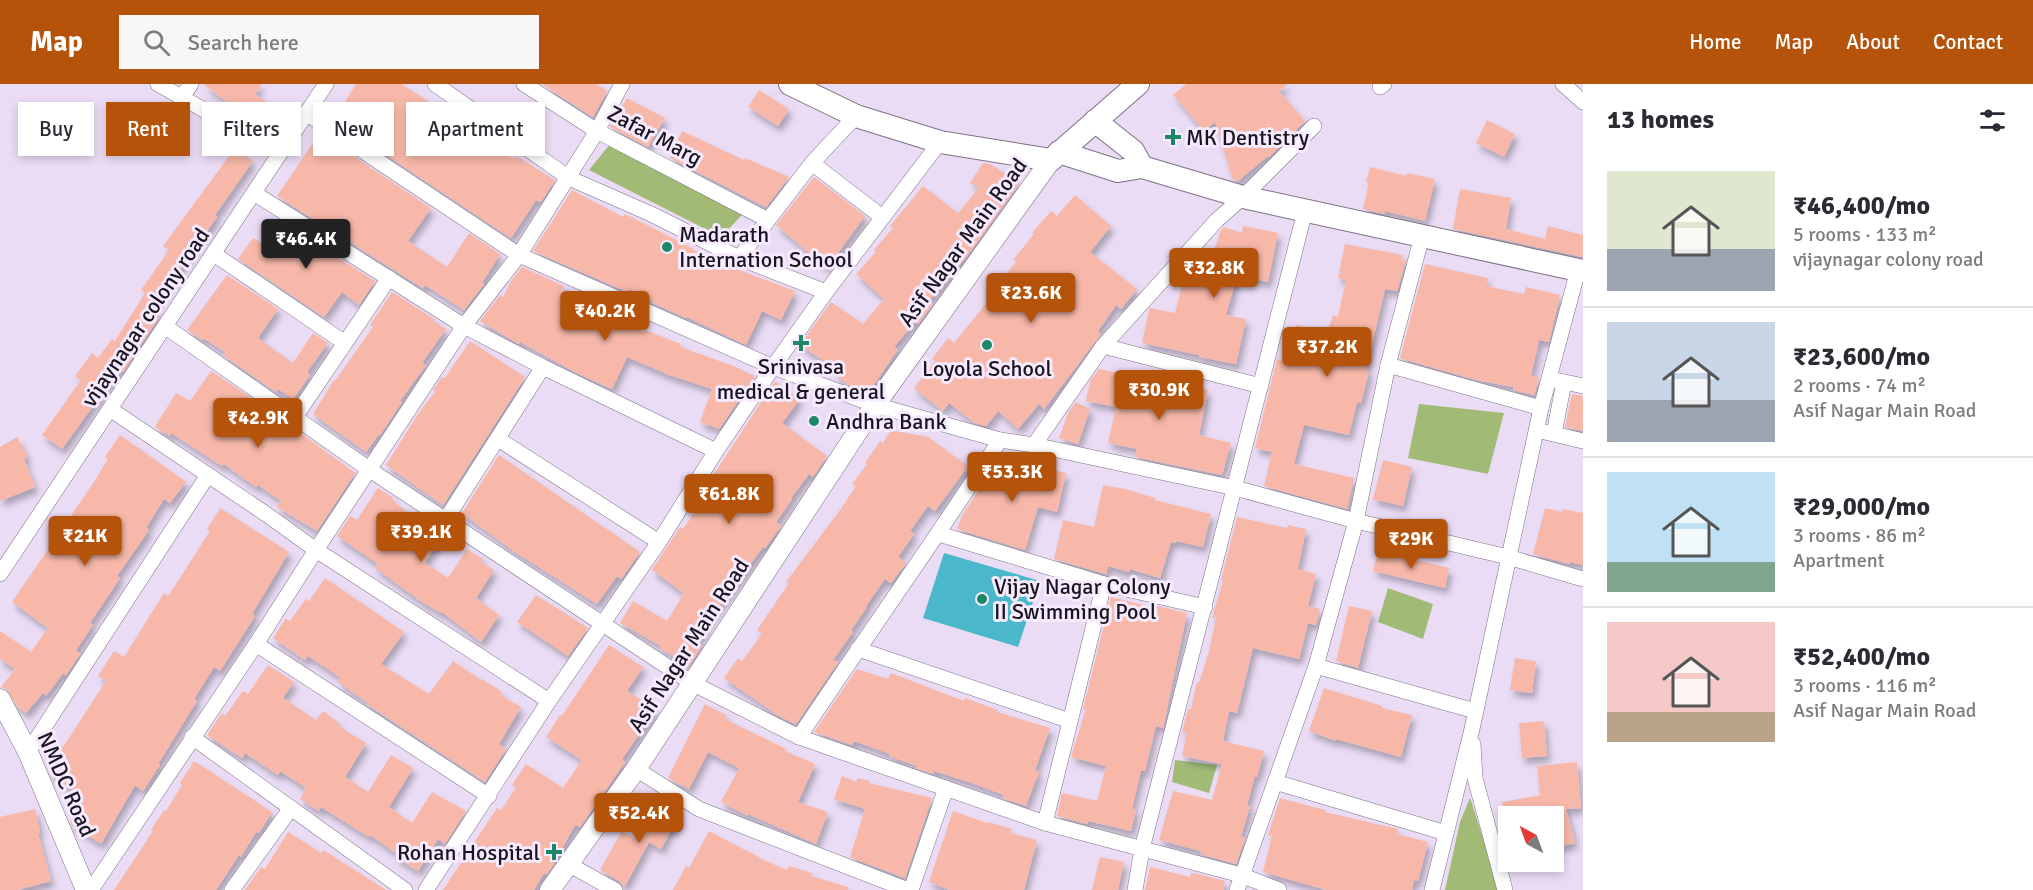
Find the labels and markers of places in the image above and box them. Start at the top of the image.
place label: MK Dentistry [1186,124,1310,151]
marker: MK Dentistry [1164,128,1182,146]
pin: ₹46.4K [257,219,355,270]
place label: Madarath Internation School [679,221,853,273]
marker: Madarath Internation School [660,240,674,254]
pin: ₹32.8K [1165,248,1263,299]
pin: ₹23.6K [982,273,1080,324]
pin: ₹40.2K [556,291,654,342]
pin: ₹37.2K [1278,327,1376,378]
marker: Srinivasa medical & general [794,336,808,350]
marker: Loyola School [980,338,994,352]
place label: Srinivasa medical & general [717,353,885,405]
place label: Loyola School [922,355,1052,382]
pin: ₹30.9K [1110,370,1208,421]
pin: ₹42.9K [209,398,307,449]
place label: Andhra Bank [826,408,947,435]
marker: Andhra Bank [807,414,821,428]
pin: ₹53.3K [963,452,1061,503]
pin: ₹61.8K [680,474,778,525]
pin: ₹39.1K [372,512,470,563]
pin: ₹21K [49,516,121,567]
pin: ₹29K [1375,519,1447,570]
place label: Vijay Nagar Colony II Swimming Pool [994,573,1171,625]
marker: Vijay Nagar Colony II Swimming Pool [975,592,989,606]
pin: ₹52.4K [590,793,688,844]
place label: Rohan Hospital [397,839,540,866]
marker: Rohan Hospital [545,843,563,861]

